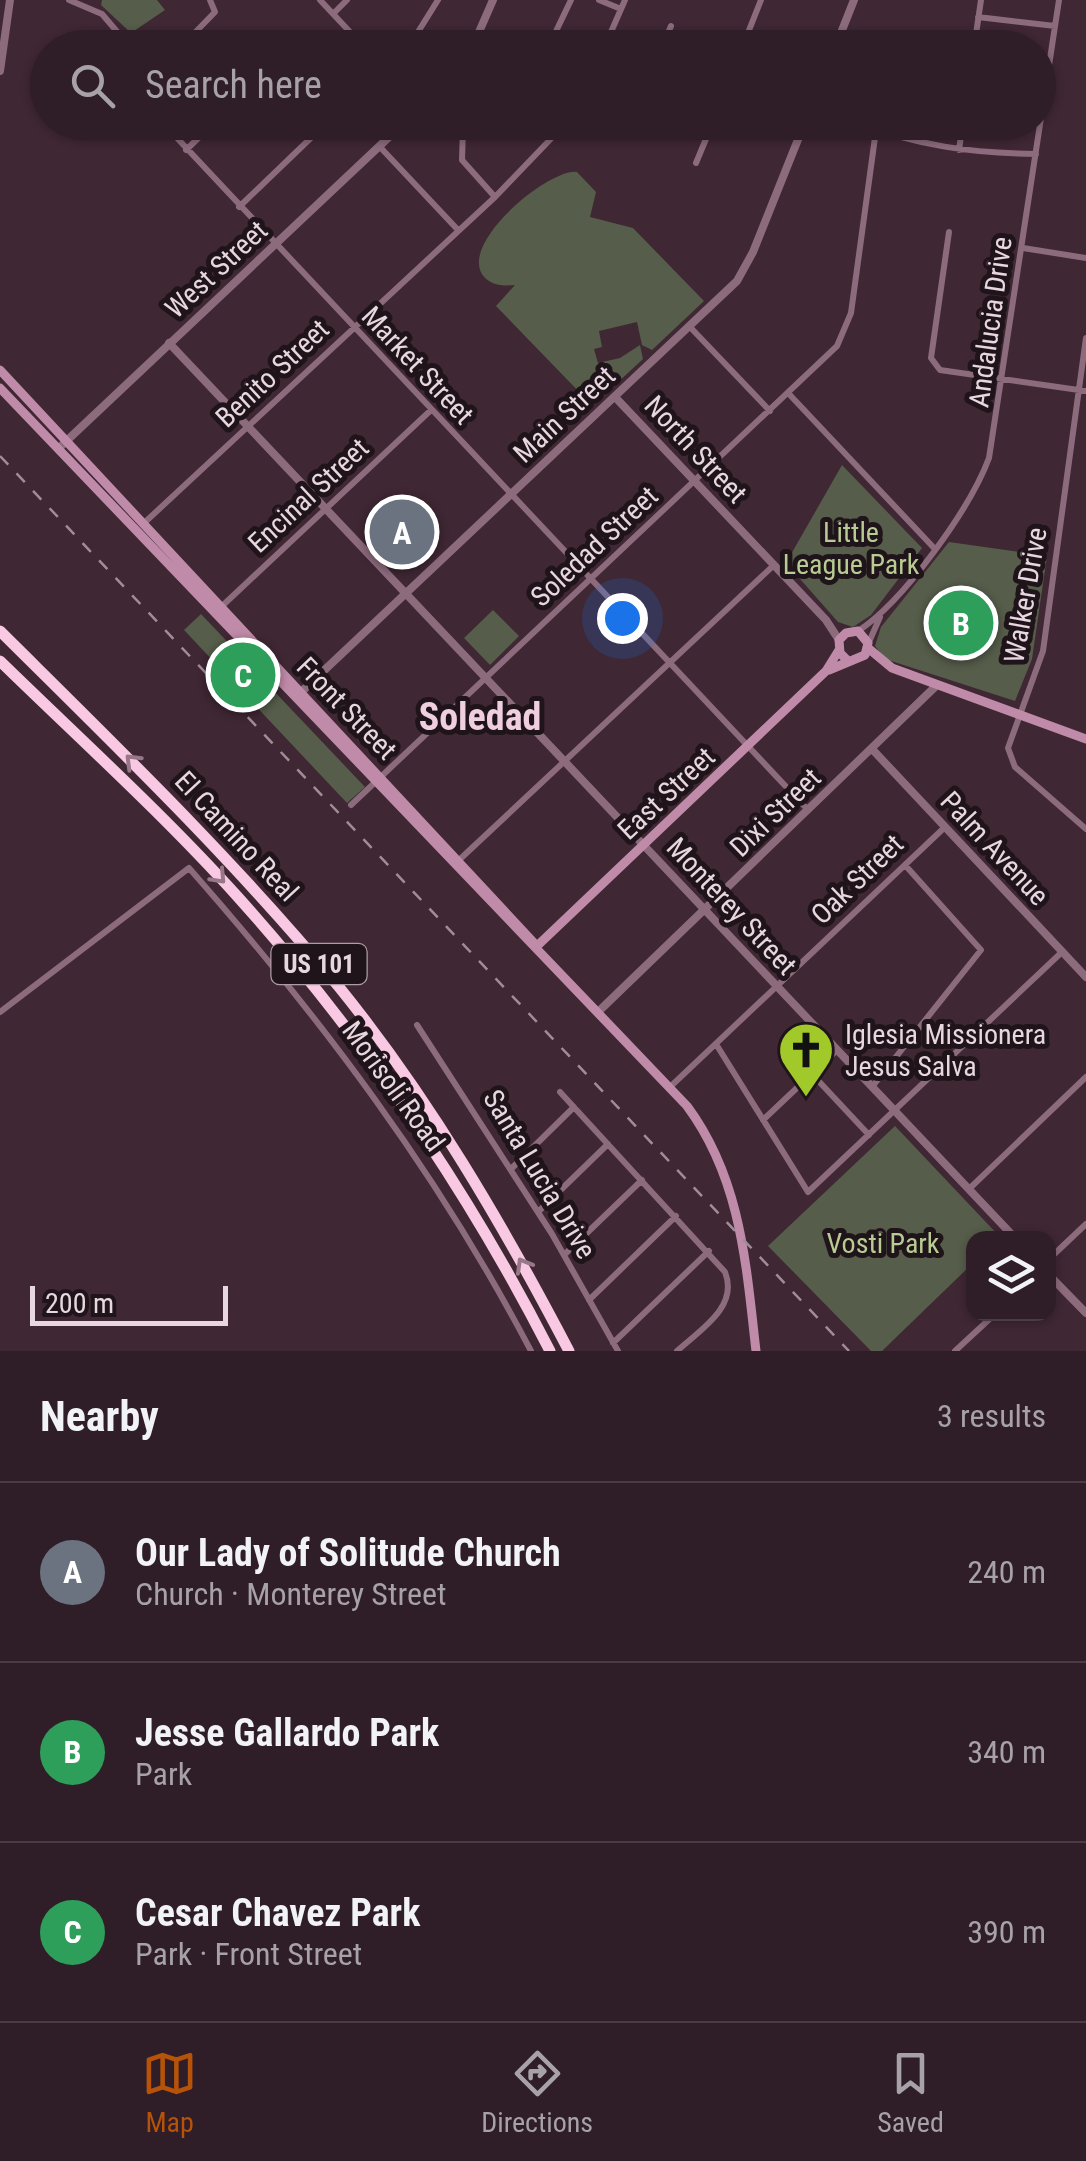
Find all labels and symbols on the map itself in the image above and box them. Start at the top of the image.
street label: West Street [159,214,274,325]
street label: Andalucia Drive [962,235,1019,410]
street label: Market Street [355,300,480,431]
street label: Benito Street [209,313,336,434]
street label: Main Street [507,359,622,470]
street label: North Street [638,389,754,510]
street label: Encinal Street [241,431,375,559]
street label: Soledad Street [524,479,665,613]
pin: A [370,494,434,570]
park label: Little League Park [783,516,920,581]
street label: Walker Drive [997,525,1054,665]
pin: B [928,586,994,660]
your location [597,593,648,644]
pin: C [210,638,276,712]
street label: Front Street [290,650,403,766]
district label: Soledad [419,695,541,739]
street label: East Street [611,740,722,846]
one-way arrow [126,755,144,773]
street label: Dixi Street [723,761,828,864]
street label: El Camino Real [168,765,305,908]
street label: Palm Avenue [934,785,1056,912]
street label: Oak Street [805,828,910,931]
street label: Monterey Street [660,831,803,982]
one-way arrow [207,865,225,884]
road number: US 101 [272,944,366,984]
street label: Morisoli Road [335,1015,452,1158]
place label: Iglesia Missionera Jesus Salva [845,1018,1046,1083]
church icon: Iglesia Missionera Jesus Salva [776,1020,836,1099]
street label: Santa Lucia Drive [476,1084,603,1265]
park label: Vosti Park [827,1227,940,1260]
one-way arrow [516,1258,535,1276]
scale bar [30,1281,228,1326]

